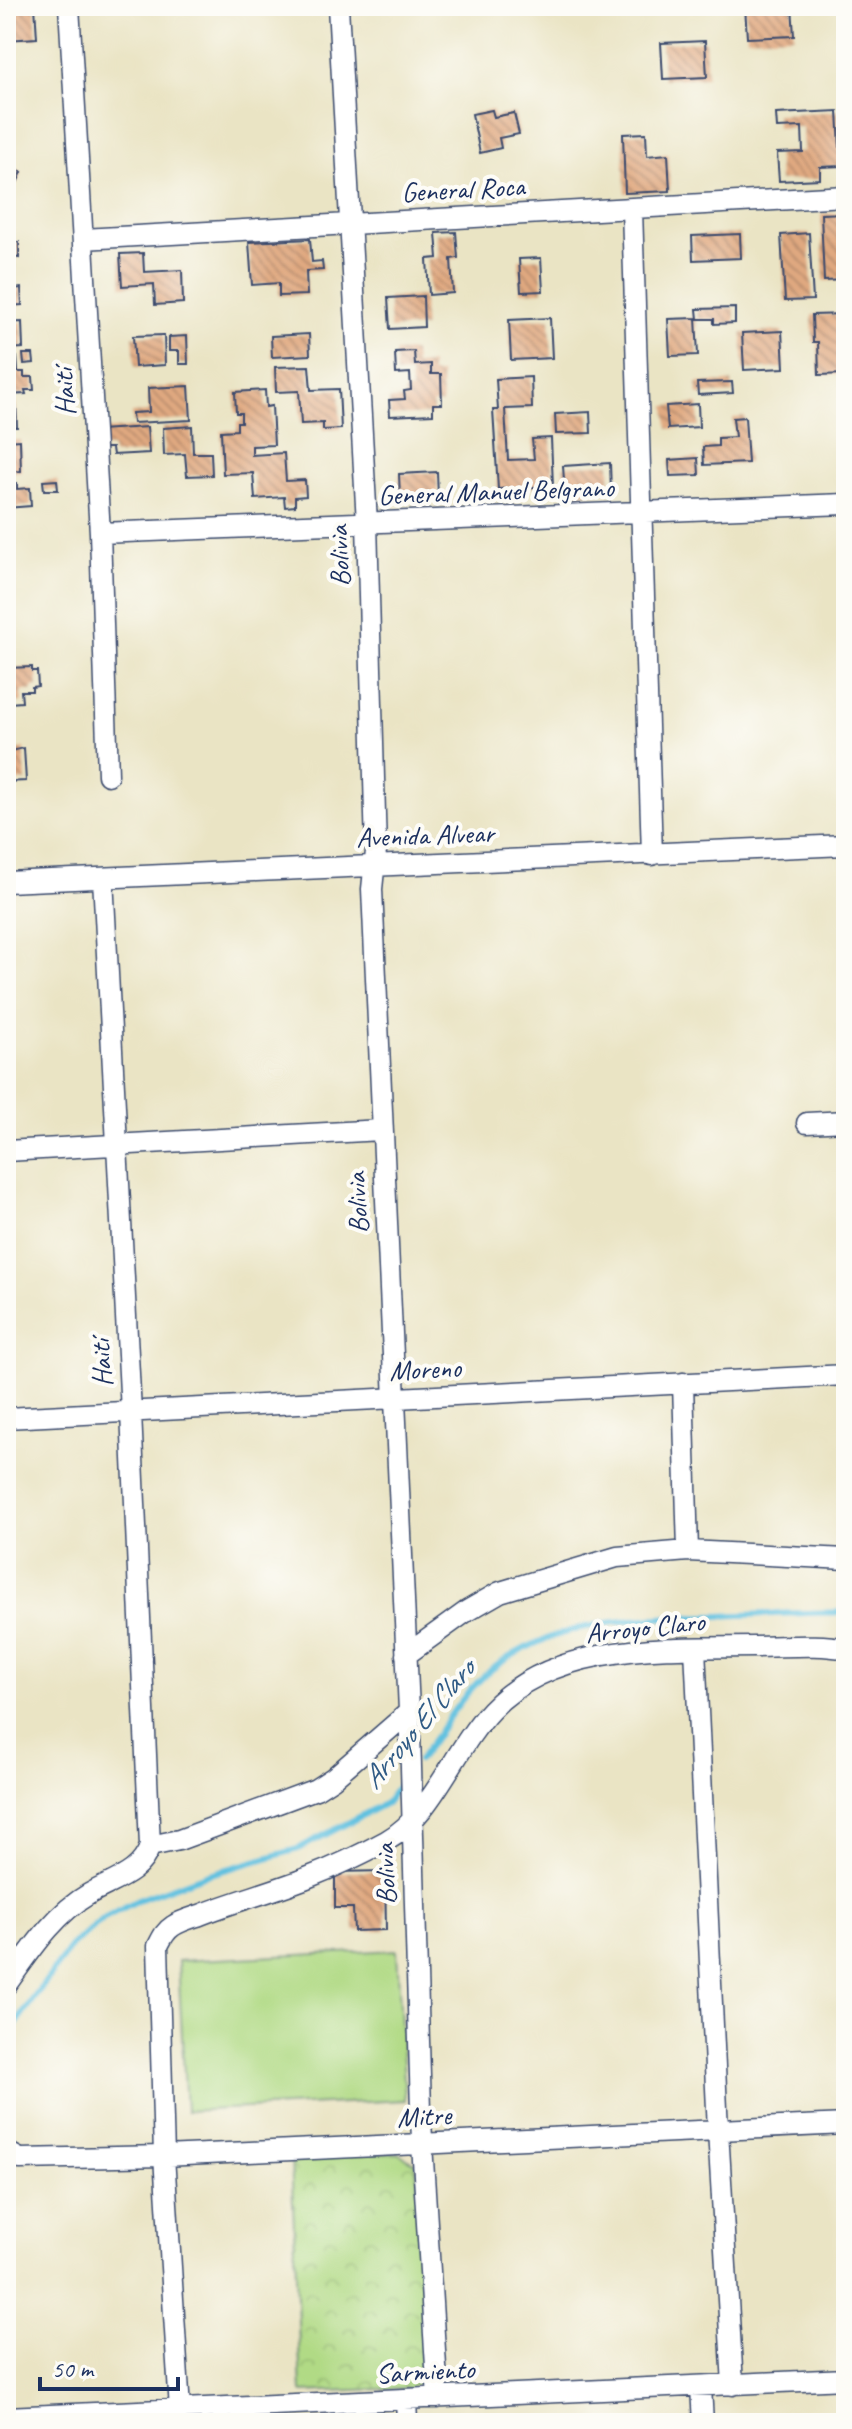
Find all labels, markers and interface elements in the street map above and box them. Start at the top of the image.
street label: General Roca [401,168,527,210]
street label: Haití [45,361,83,417]
street label: General Manuel Belgrano [378,469,616,513]
street label: Bolivia [320,523,358,587]
street label: Avenida Alvear [356,815,496,855]
street label: Bolivia [338,1170,376,1234]
street label: Haití [82,1332,120,1388]
street label: Moreno [388,1350,464,1388]
street label: Arroyo Claro [584,1603,708,1651]
water label: Arroyo El Claro [353,1648,486,1796]
street label: Bolivia [366,1841,404,1905]
street label: Mitre [396,2097,454,2135]
scale bar [40,2341,178,2391]
street label: Sarmiento [375,2351,477,2391]
text: 50 m [52,2354,95,2384]

